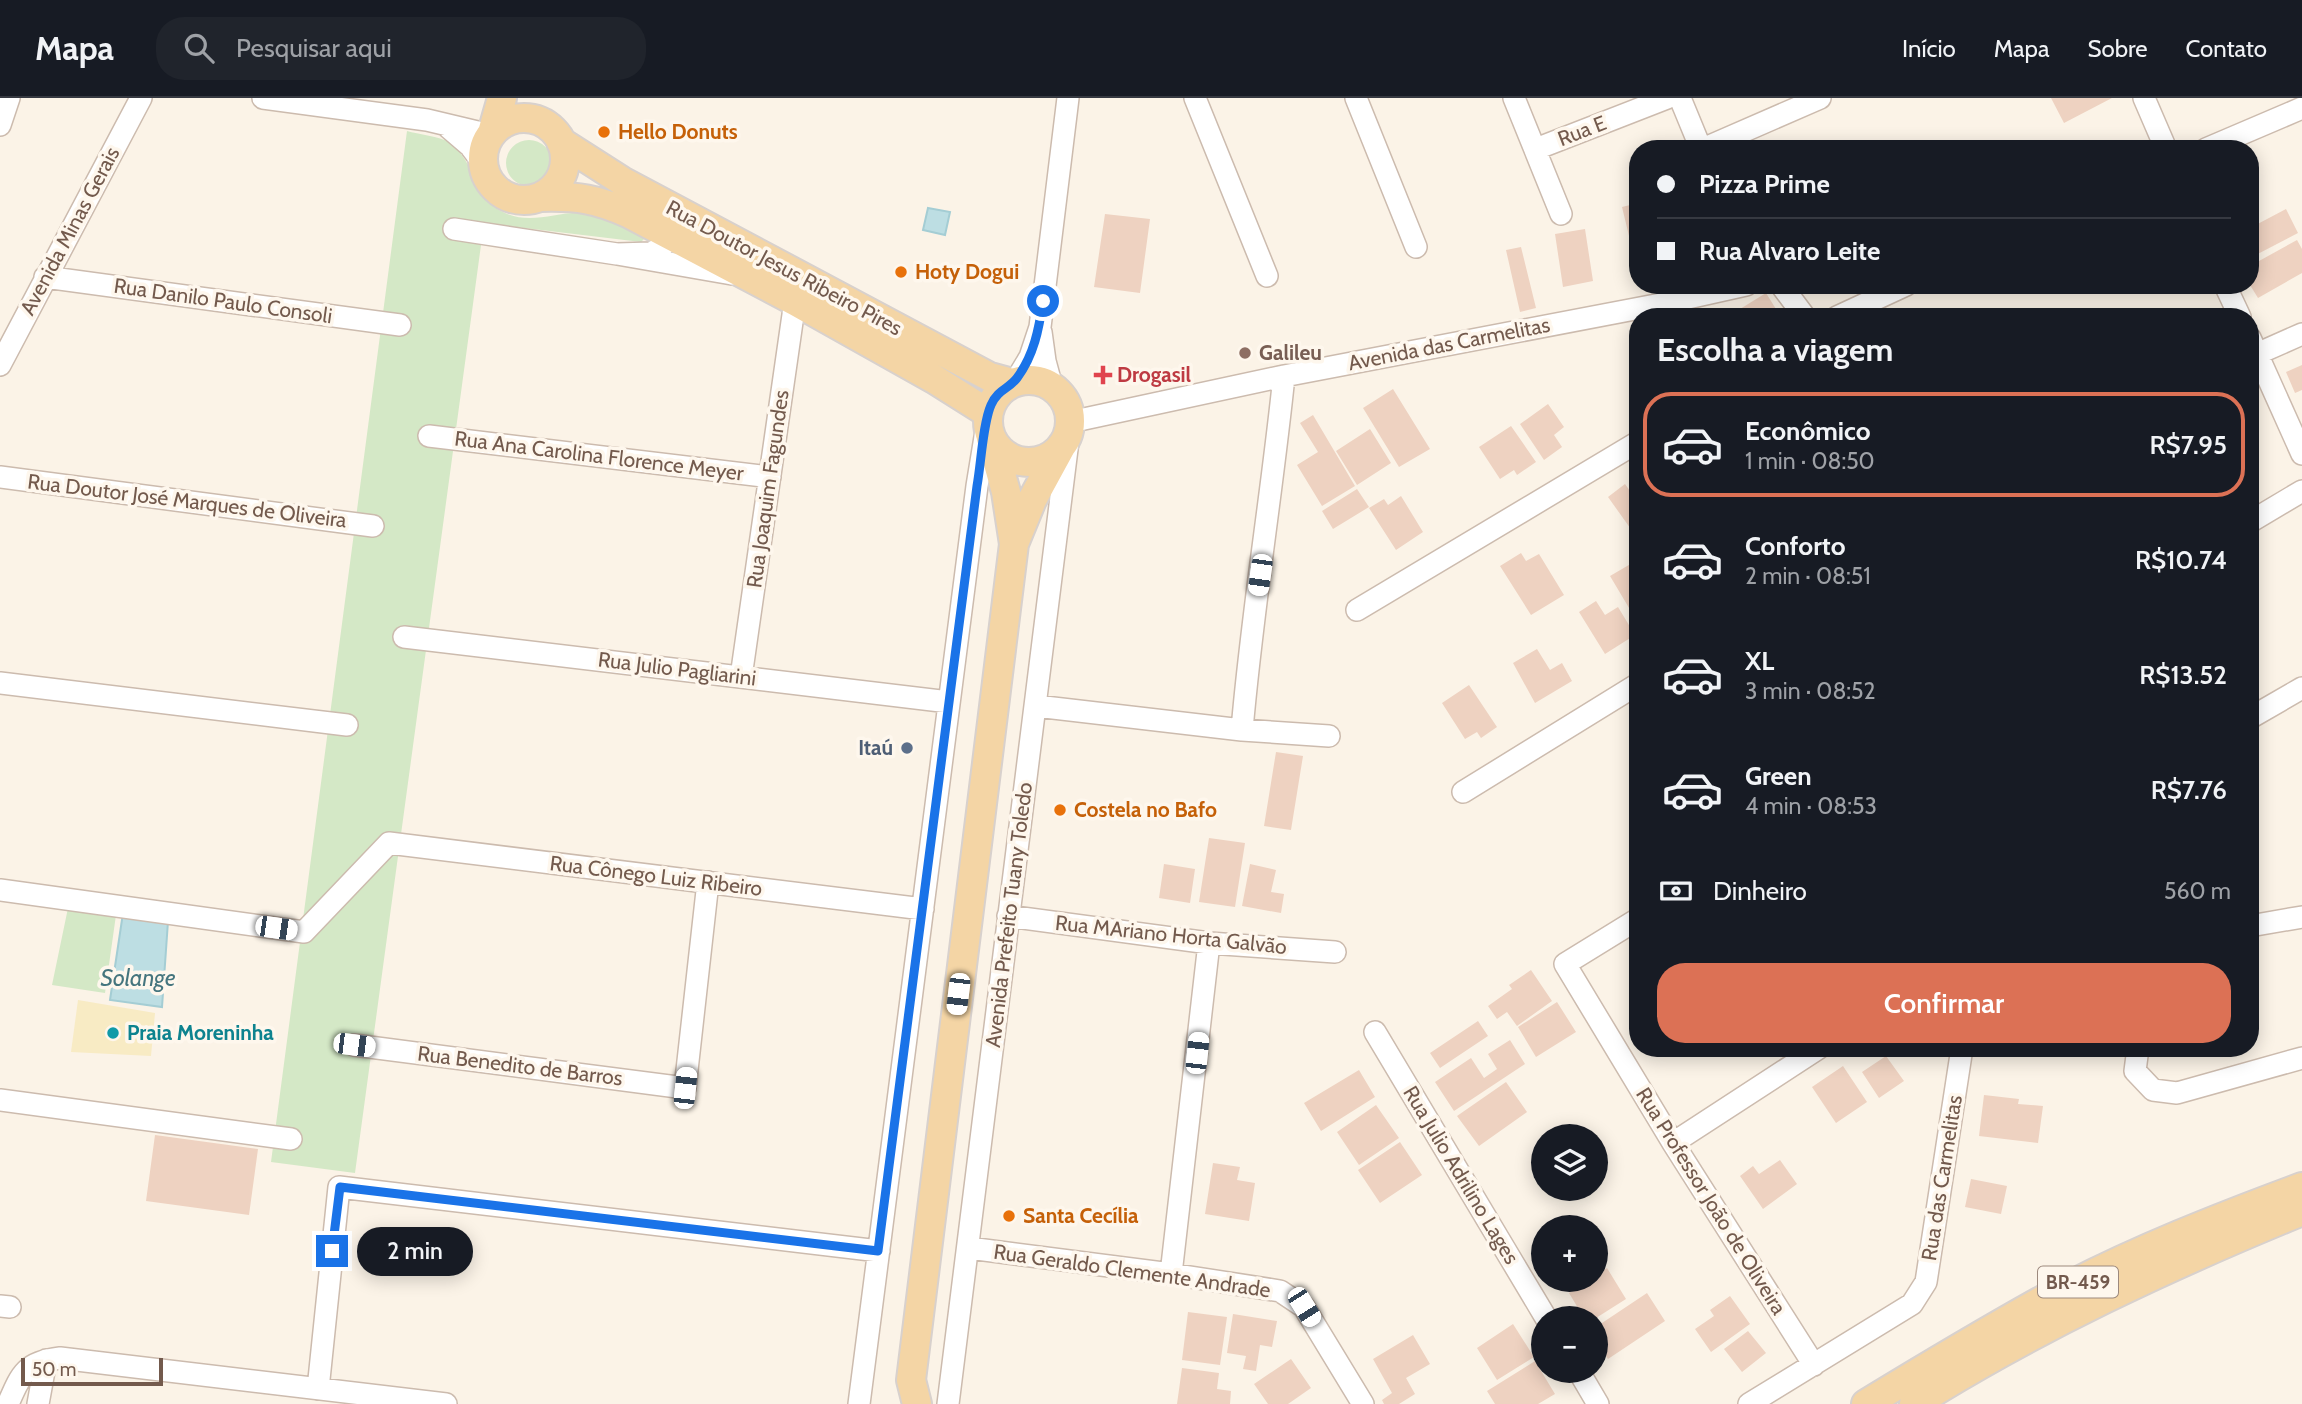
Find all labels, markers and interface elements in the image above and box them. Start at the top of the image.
search box [156,17,646,80]
text: Mapa [35,28,114,68]
icon: search [180,29,218,67]
text: Pesquisar aqui [236,32,392,64]
text: Início [1902,34,1956,63]
text: Mapa [1994,34,2049,63]
text: Sobre [2087,34,2148,63]
text: Contato [2186,34,2267,63]
street label: Rua E [1554,110,1610,151]
place label: Hello Donuts [618,119,738,144]
marker: Hello Donuts [596,124,612,140]
street label: Avenida Minas Gerais [15,142,125,319]
text: Pizza Prime [1699,168,1830,200]
street label: Rua Doutor Jesus Ribeiro Pires [662,195,907,341]
text: Rua Alvaro Leite [1699,235,1880,267]
place label: Hoty Dogui [915,259,1019,284]
marker: Hoty Dogui [893,264,909,280]
street label: Rua Danilo Paulo Consoli [112,273,334,328]
route start [1027,285,1059,317]
street label: Avenida das Carmelitas [1346,312,1552,375]
text: Escolha a viagem [1657,330,1893,369]
place label: Galileu [1259,340,1322,365]
marker: Galileu [1237,345,1253,361]
place label: Drogasil [1117,362,1192,387]
marker: Drogasil [1095,367,1111,383]
street label: Rua Joaquim Fagundes [741,388,794,589]
icon: car [1661,413,1724,476]
text: Econômico [1745,415,1871,447]
street label: Rua Ana Carolina Florence Meyer [453,425,745,486]
text: R$7.95 [2150,429,2227,461]
text: 1 min · 08:50 [1745,447,1875,475]
street label: Rua Doutor José Marques de Oliveira [26,469,348,532]
icon: car [1661,528,1724,591]
text: Conforto [1745,530,1846,562]
text: R$10.74 [2135,544,2227,576]
car [1247,553,1274,597]
text: 2 min · 08:51 [1745,562,1871,590]
icon: car [1661,643,1724,706]
text: XL [1745,645,1774,677]
street label: Rua Julio Pagliarini [597,646,758,691]
text: R$13.52 [2139,659,2227,691]
text: 3 min · 08:52 [1745,677,1876,705]
place label: Itaú [858,735,893,760]
marker: Itaú [899,740,915,756]
icon: car [1661,758,1724,821]
text: Green [1745,760,1812,792]
text: R$7.76 [2151,774,2227,806]
street label: Avenida Prefeito Tuany Toledo [980,781,1037,1049]
text: 4 min · 08:53 [1745,792,1877,820]
place label: Costela no Bafo [1074,797,1217,822]
marker: Costela no Bafo [1052,802,1068,818]
street label: Rua Cônego Luiz Ribeiro [548,850,764,901]
icon: cash [1657,872,1695,910]
text: Dinheiro [1713,875,1807,907]
text: 560 m [2164,877,2231,905]
street label: Rua MAriano Horta Galvão [1054,910,1288,959]
car [254,915,299,941]
button: Confirmar [1657,963,2231,1043]
water label: Solange [101,964,175,992]
car [946,972,971,1016]
place label: Praia Moreninha [127,1020,274,1045]
marker: Praia Moreninha [105,1025,121,1041]
car [1185,1031,1210,1075]
car [332,1032,377,1058]
street label: Rua Benedito de Barros [416,1041,624,1091]
car [673,1066,698,1110]
street label: Rua Julio Adrilino Lages [1398,1081,1525,1269]
street label: Rua Professor João de Oliveira [1631,1083,1792,1319]
street label: Rua das Carmelitas [1916,1093,1967,1263]
map controls [1531,1124,1608,1383]
button: layers [1531,1124,1608,1201]
place label: Santa Cecília [1023,1203,1139,1228]
marker: Santa Cecília [1001,1208,1017,1224]
button: + [1531,1215,1608,1292]
callout: 2 min [356,1226,472,1276]
route end [316,1235,348,1267]
text: 2 min [387,1237,443,1265]
street label: Rua Geraldo Clemente Andrade [992,1239,1272,1302]
road number: BR-459 [2038,1266,2118,1298]
car [1284,1284,1325,1330]
button: − [1531,1306,1608,1383]
scale bar [21,1355,163,1387]
text: 50 m [32,1358,76,1381]

